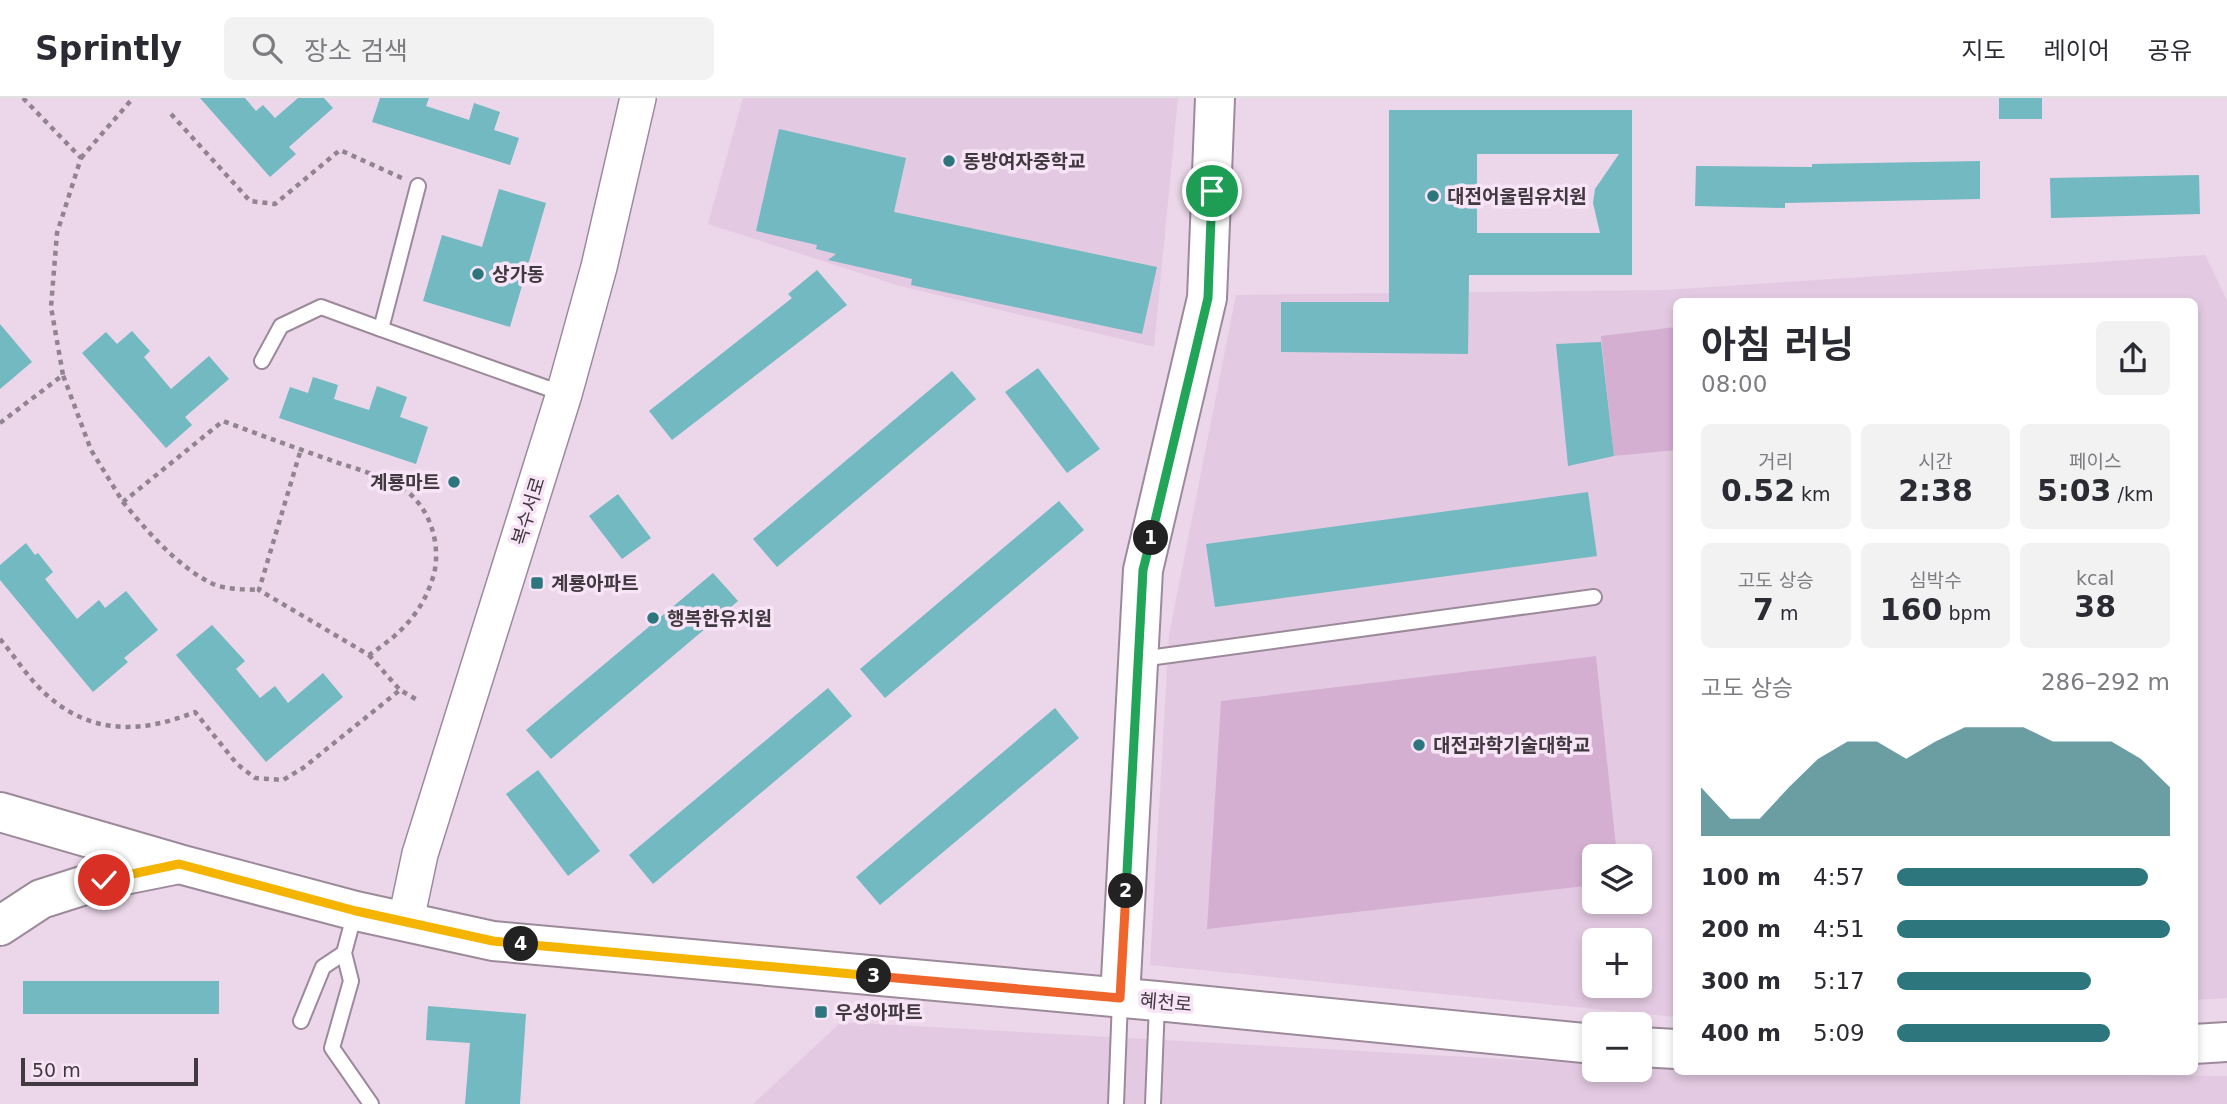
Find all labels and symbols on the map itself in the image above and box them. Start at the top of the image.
place label: 동방여자중학교 [963,150,1085,172]
marker: 동방여자중학교 [941,153,957,169]
pin [1182,161,1242,221]
place label: 대전어울림유치원 [1447,185,1587,207]
marker: 대전어울림유치원 [1425,188,1441,204]
place label: 상가동 [492,263,544,285]
marker: 상가동 [470,266,486,282]
place label: 계룡마트 [370,471,440,493]
marker: 계룡마트 [446,474,462,490]
street label: 복수서로 [507,474,549,548]
pin: 1 [1134,520,1168,556]
place label: 계룡아파트 [551,572,638,594]
marker: 계룡아파트 [529,575,545,591]
place label: 행복한유치원 [667,607,772,629]
marker: 행복한유치원 [645,610,661,626]
place label: 대전과학기술대학교 [1433,734,1590,756]
marker: 대전과학기술대학교 [1411,737,1427,753]
pin [74,850,134,910]
pin: 2 [1108,874,1144,908]
pin: 4 [504,926,538,962]
pin: 3 [856,958,892,994]
street label: 혜천로 [1139,989,1193,1015]
place label: 우성아파트 [835,1001,922,1023]
marker: 우성아파트 [813,1004,829,1020]
scale bar [21,1055,198,1087]

